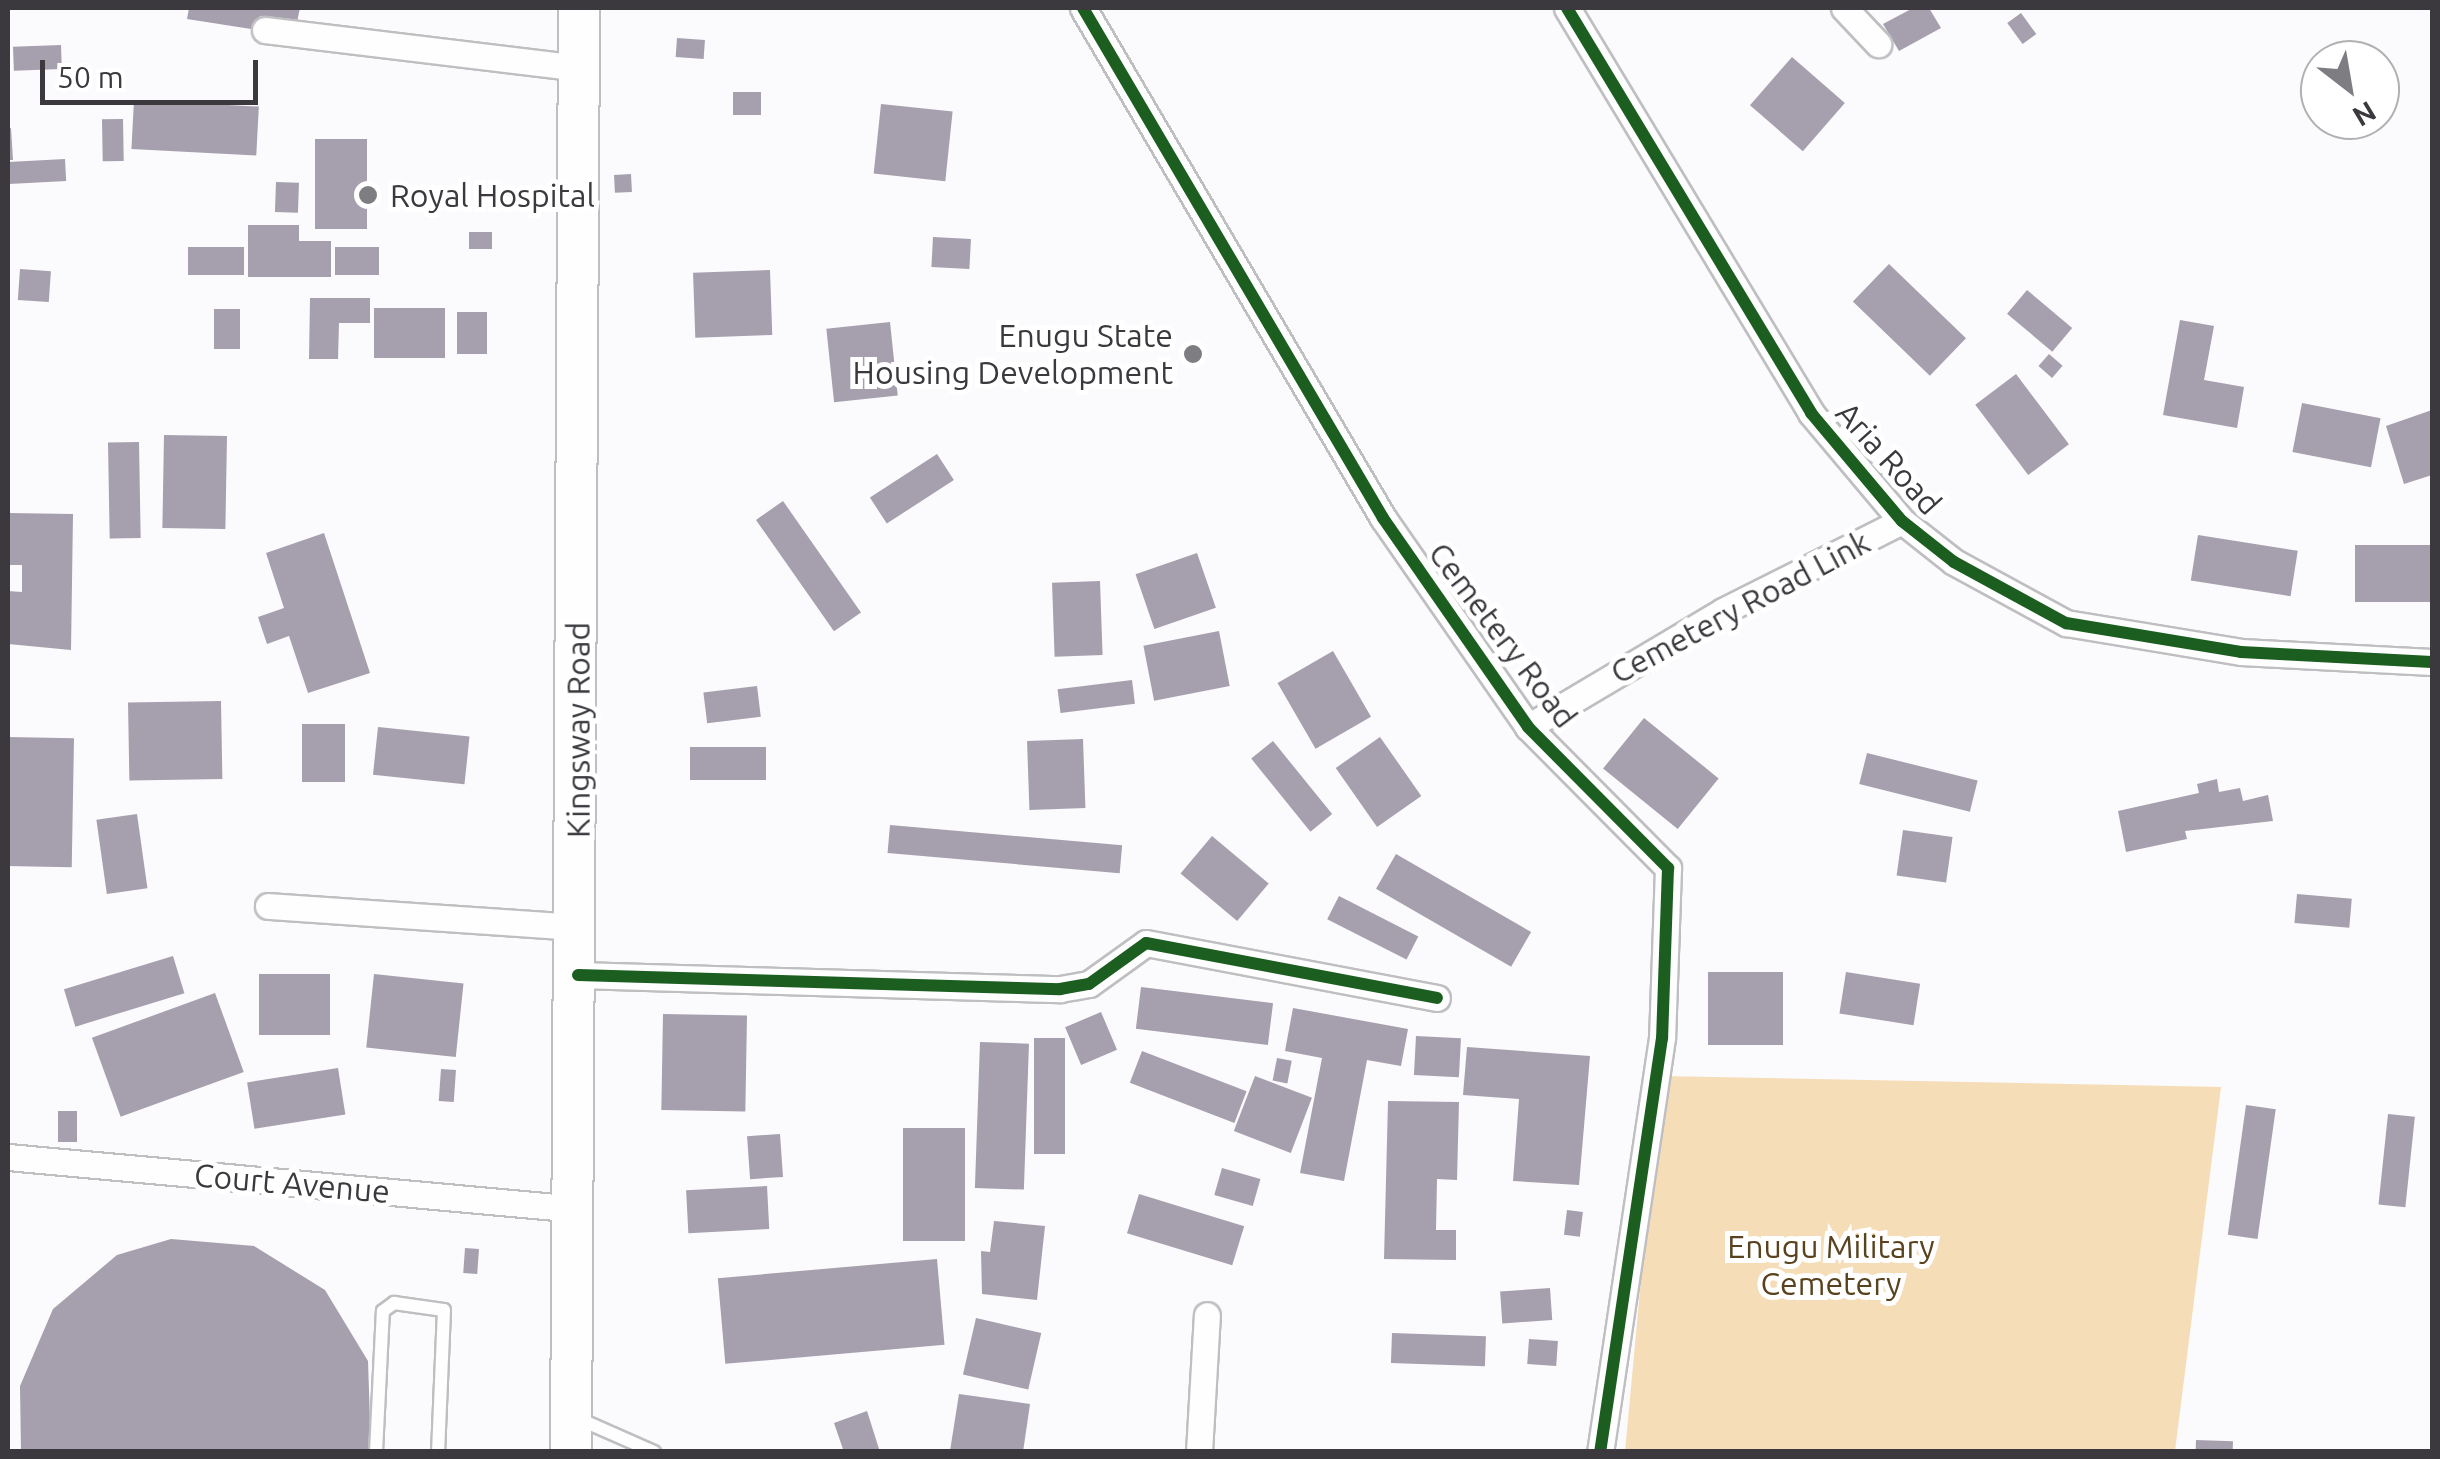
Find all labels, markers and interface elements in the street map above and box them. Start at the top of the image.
scale bar [45,40,262,102]
north arrow [2300,40,2400,140]
text: 50 m [57,60,124,94]
text: N [2348,96,2382,133]
place label: Royal Hospital [390,176,595,214]
marker: Royal Hospital [355,182,381,208]
place label: Enugu State Housing Development [853,317,1173,392]
marker: Enugu State Housing Development [1182,343,1204,365]
street label: Aria Road [1828,394,1950,522]
street label: Cemetery Road Link [1604,522,1876,692]
street label: Cemetery Road [1421,535,1585,735]
street label: Kingsway Road [559,622,597,838]
street label: Court Avenue [192,1155,392,1211]
park label: Enugu Military Cemetery [1727,1228,1935,1303]

